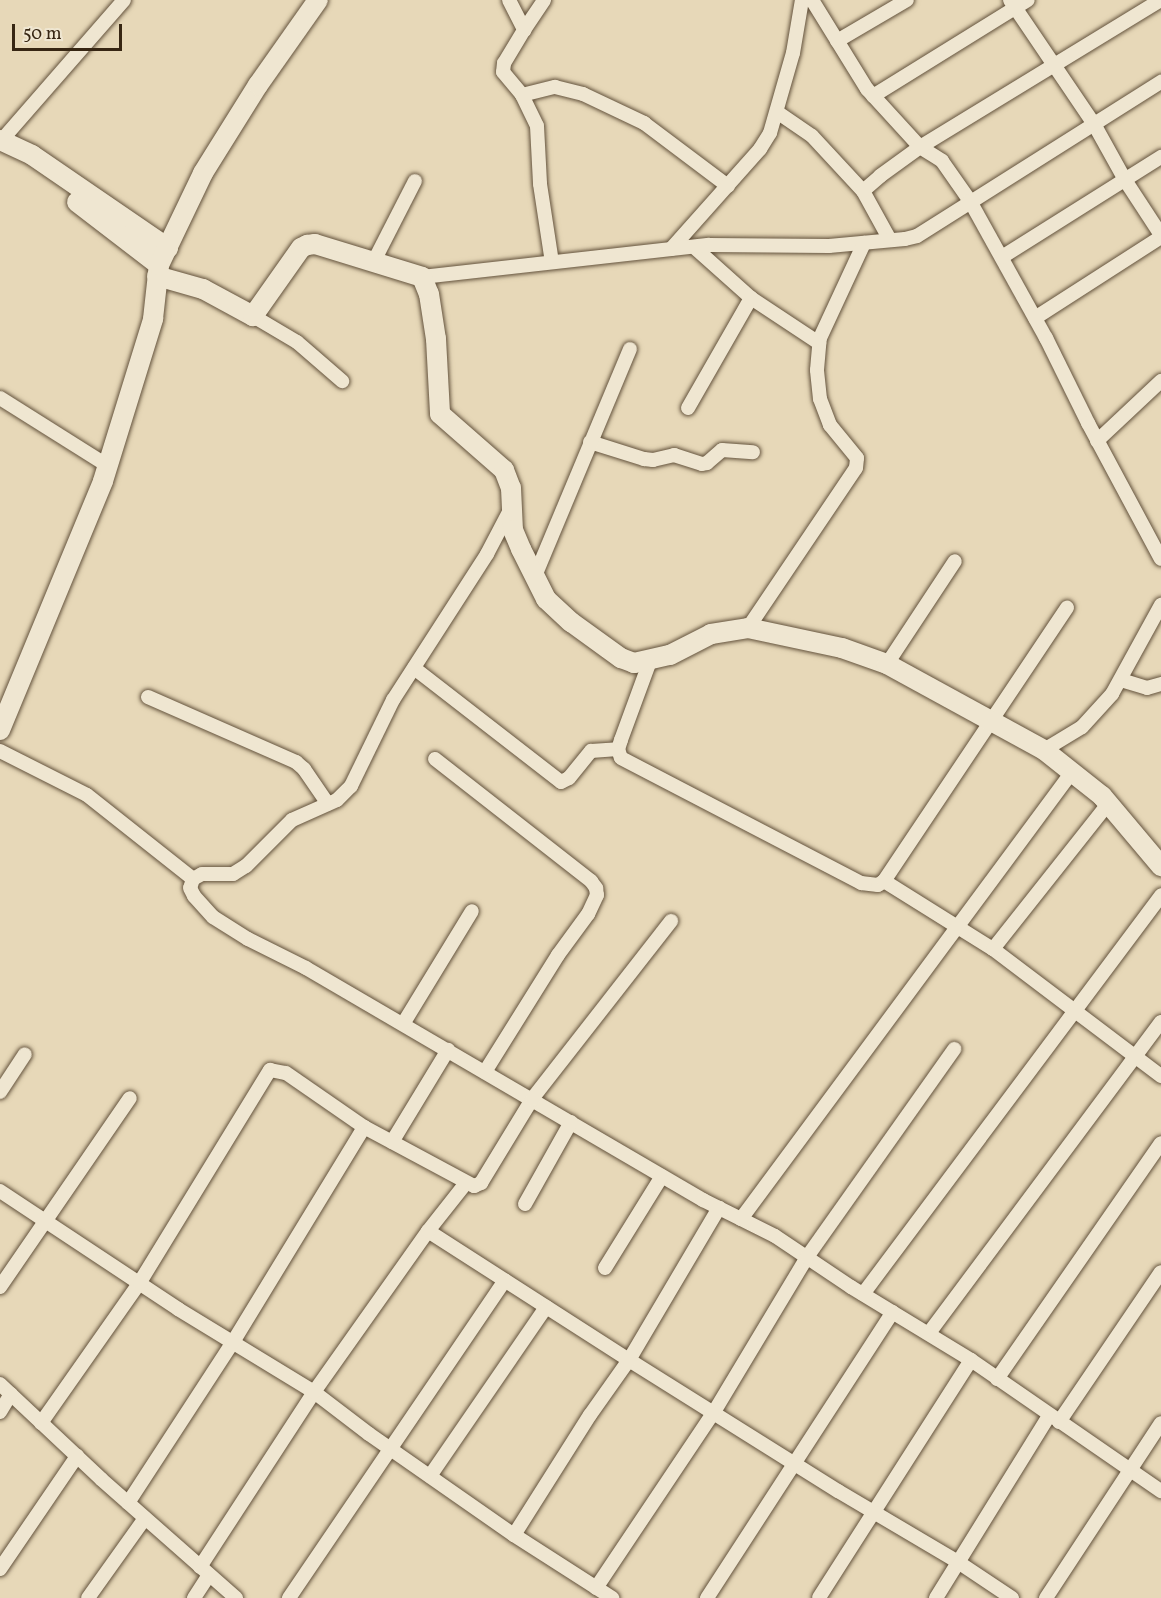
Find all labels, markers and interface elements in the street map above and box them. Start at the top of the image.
scale bar [15,12,124,50]
text: 50 m [23,22,62,47]

